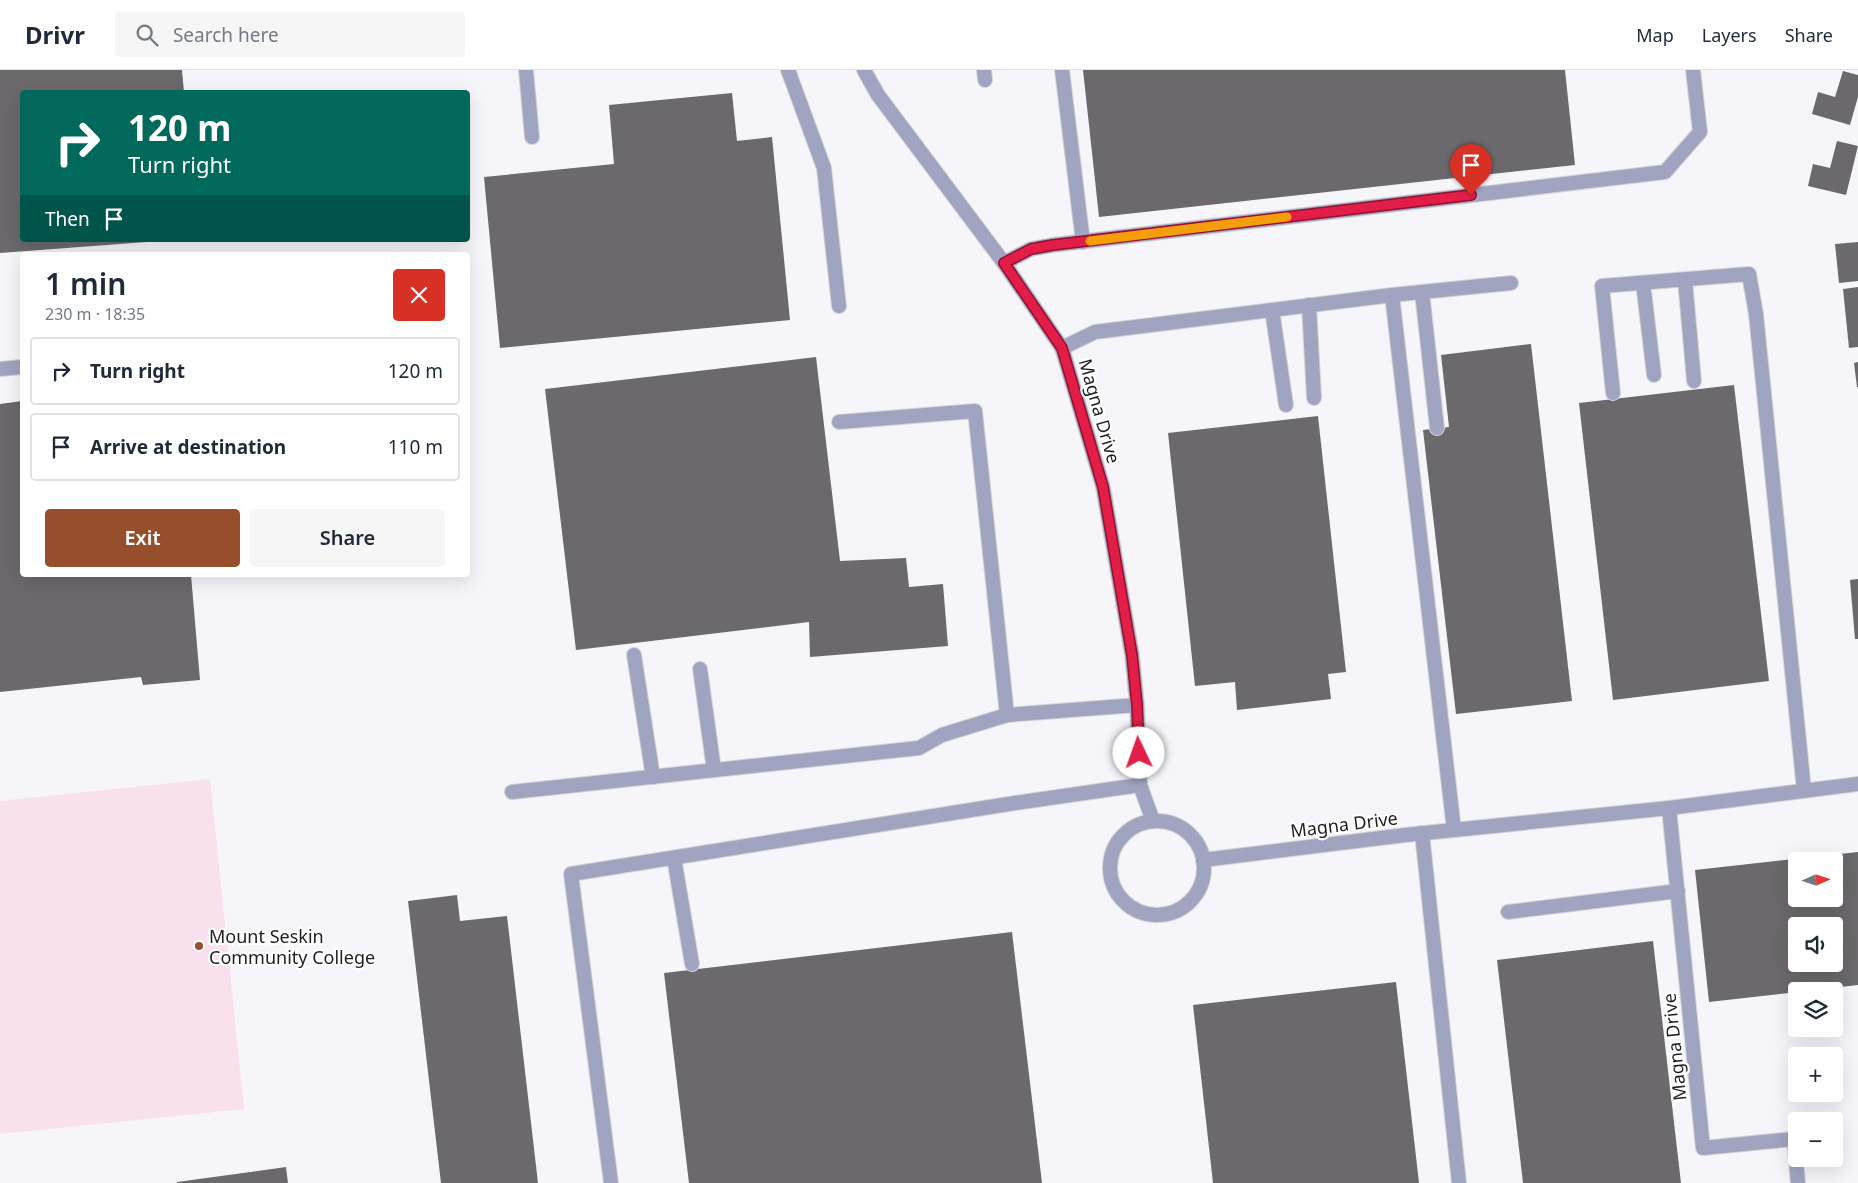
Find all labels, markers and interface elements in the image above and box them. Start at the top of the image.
search box [115,12,465,57]
text: Drivr [25,18,85,51]
icon: search [133,21,161,49]
text: Search here [173,22,279,48]
text: Map [1636,23,1674,47]
text: Layers [1702,23,1757,47]
text: Share [1785,23,1833,47]
text: 120 m [128,104,231,151]
icon: right [45,110,110,175]
pin [1450,144,1492,195]
text: Turn right [128,149,231,179]
icon: arrive [1457,151,1485,179]
icon: arrive [100,205,128,233]
text: Then [45,206,90,232]
text: 1 min [45,263,126,304]
button: close [393,269,445,321]
text: 230 m · 18:35 [45,303,145,325]
street label: Magna Drive [1074,356,1126,466]
icon: right [47,357,75,385]
text: Turn right [90,358,185,384]
text: 120 m [388,358,443,384]
icon: arrive [47,433,75,461]
text: Arrive at destination [90,434,286,460]
text: 110 m [388,434,443,460]
button: Exit [45,509,240,567]
button: Share [250,509,445,567]
position arrow [1112,726,1164,778]
street label: Magna Drive [1289,806,1399,842]
north arrow [1788,852,1842,908]
map controls [1788,852,1843,1167]
button: sound [1788,917,1843,972]
place label: Mount Seskin Community College [209,924,375,969]
marker: Mount Seskin Community College [193,940,205,952]
button: layers [1788,982,1843,1037]
street label: Magna Drive [1656,992,1692,1102]
button: + [1788,1047,1843,1102]
button: − [1788,1112,1843,1167]

